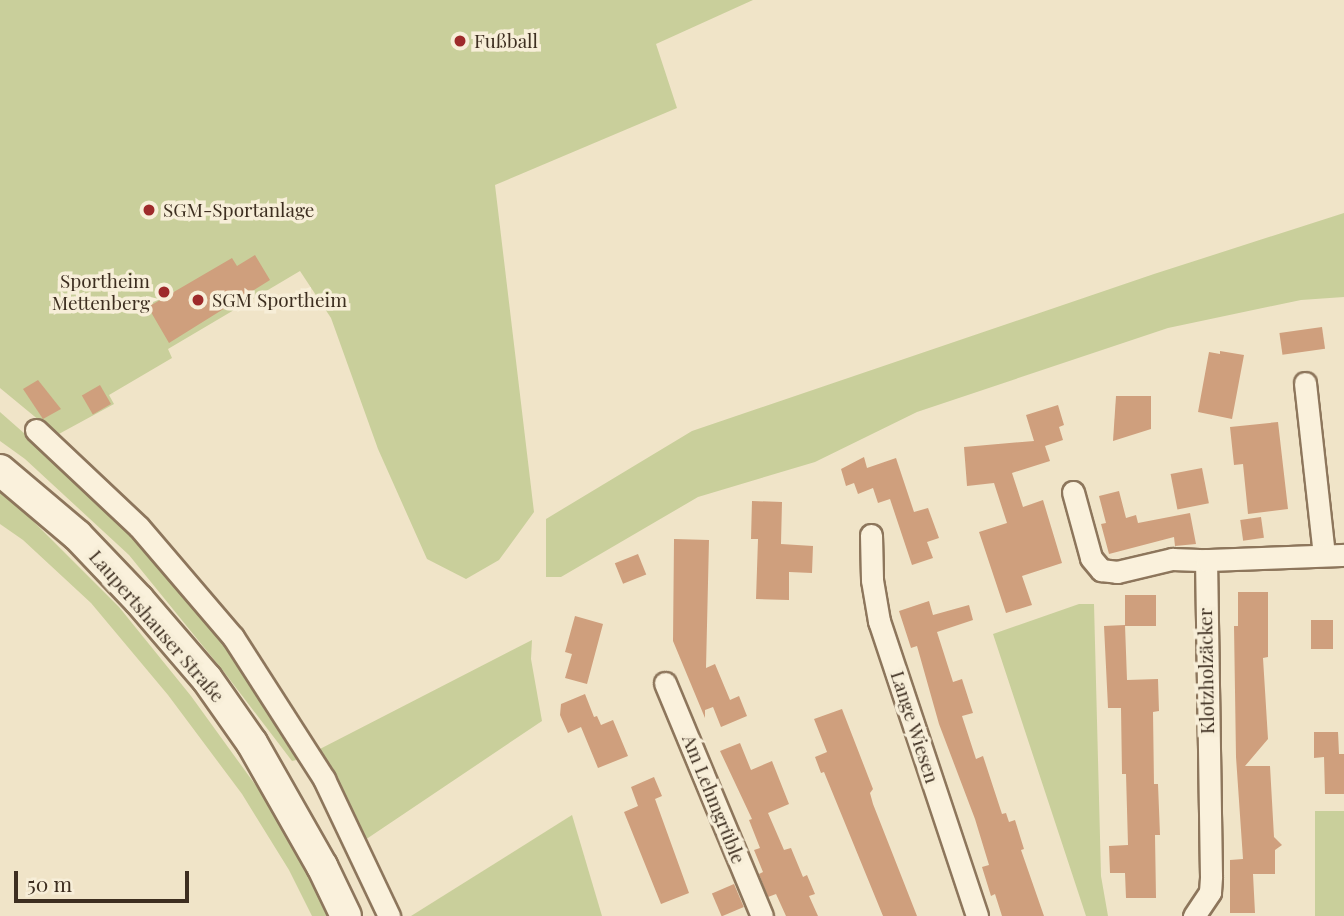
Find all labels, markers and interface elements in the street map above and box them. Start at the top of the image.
place label: Fußball [474,30,538,52]
marker: Fußball [452,33,468,49]
place label: SGM-Sportanlage [163,199,314,221]
marker: SGM-Sportanlage [141,202,157,218]
place label: Sportheim Mettenberg [52,270,150,314]
marker: Sportheim Mettenberg [156,284,172,300]
place label: SGM Sportheim [212,289,347,311]
marker: SGM Sportheim [190,292,206,308]
street label: Laupertshauser Straße [85,545,229,707]
street label: Klotzholzäcker [1193,608,1219,734]
street label: Lange Wiesen [886,668,944,786]
street label: Am Lehmgrüble [678,731,750,867]
scale bar [18,856,192,900]
text: 50 m [27,869,72,897]

